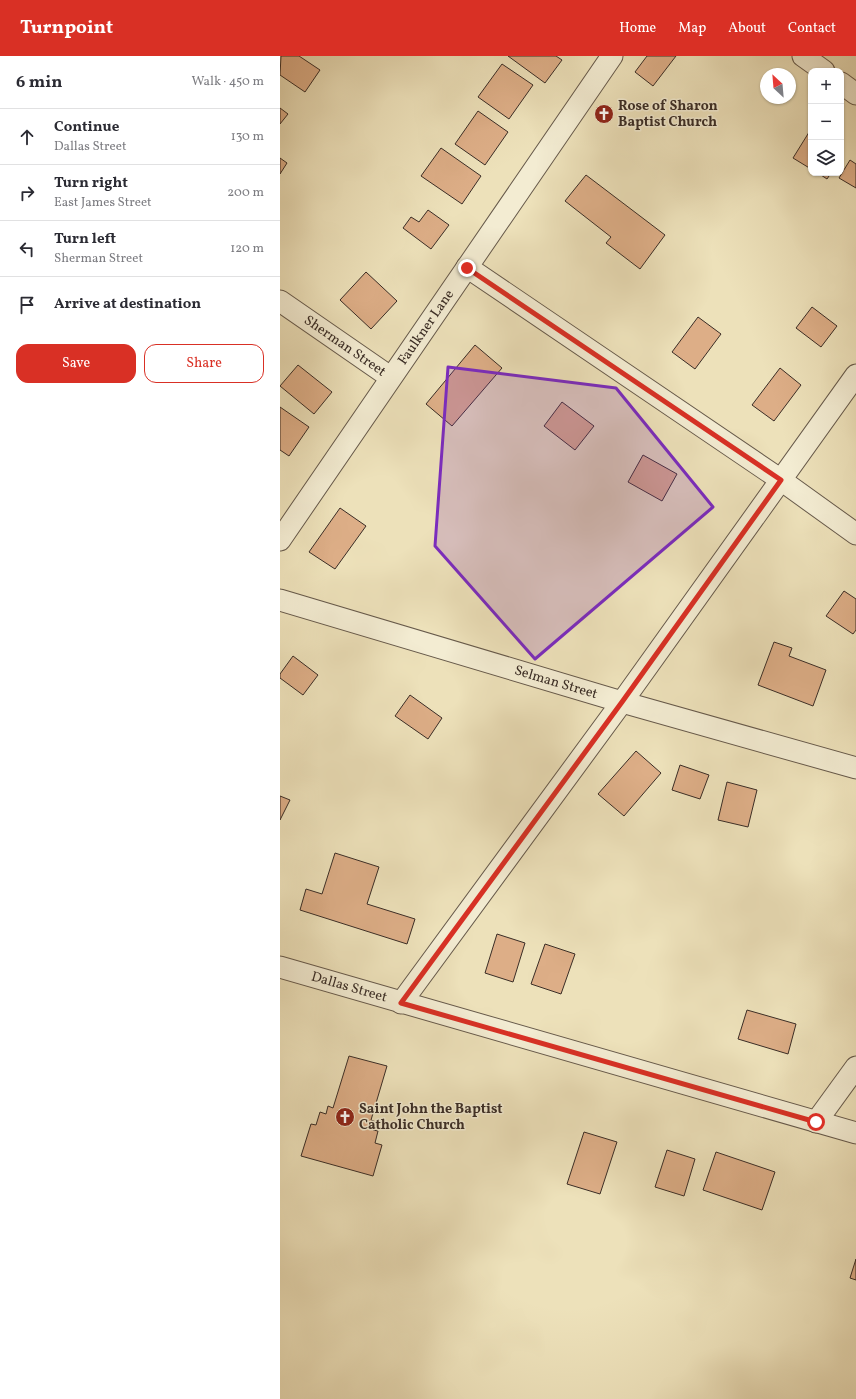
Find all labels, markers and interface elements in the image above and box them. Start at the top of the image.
text: Turnpoint [20,15,113,41]
text: Home [619,19,656,38]
text: Map [678,19,706,38]
text: About [728,19,766,38]
text: Contact [788,19,836,38]
north arrow [760,68,796,104]
map controls [808,68,844,176]
button: + [808,68,844,104]
text: 6 min [16,71,62,94]
text: Walk · 450 m [191,73,264,91]
place label: Rose of Sharon Baptist Church [618,97,718,132]
church icon: Rose of Sharon Baptist Church [593,103,615,125]
button: − [808,104,844,140]
text: Continue [54,117,119,138]
icon: ahead [16,126,38,148]
text: 130 m [231,128,264,146]
text: Dallas Street [54,138,126,156]
button: layers [808,140,844,176]
text: Turn right [54,173,128,194]
icon: right [16,182,38,204]
text: 200 m [227,184,264,202]
text: East James Street [54,194,152,212]
text: Turn left [54,229,116,250]
icon: left [16,238,38,260]
text: 120 m [230,240,264,258]
text: Sherman Street [54,250,143,268]
route end [458,259,476,277]
street label: Faulkner Lane [393,286,459,369]
icon: arrive [16,294,38,316]
text: Arrive at destination [54,294,201,315]
street label: Sherman Street [300,311,390,381]
button: Save [16,344,136,383]
button: Share [144,344,264,383]
street label: Selman Street [512,661,600,704]
street label: Dallas Street [309,967,389,1007]
place label: Saint John the Baptist Catholic Church [359,1100,503,1135]
church icon: Saint John the Baptist Catholic Church [334,1106,356,1128]
route start [807,1113,825,1131]

